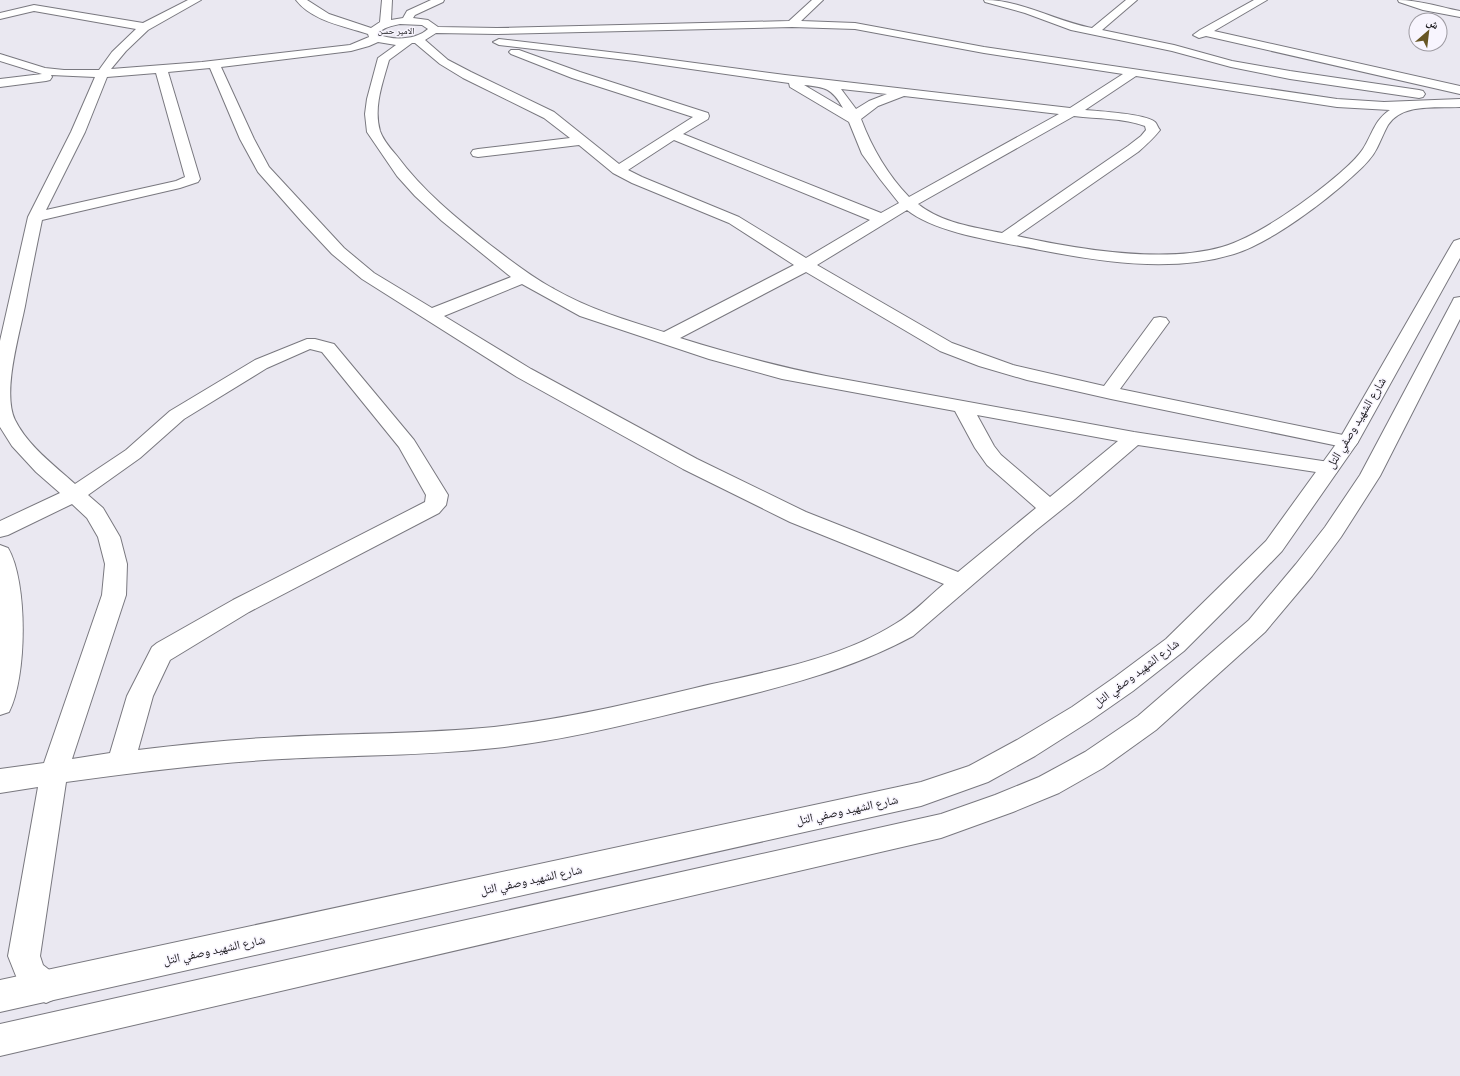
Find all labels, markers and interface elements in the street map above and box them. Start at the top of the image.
north arrow [1408,12,1448,52]
text: ش [1424,15,1441,33]
district label: الامير حسن [378,26,414,36]
street label: شارع الشهيد وصفي التل [1323,375,1391,473]
street label: شارع الشهيد وصفي التل [1090,636,1184,712]
street label: شارع الشهيد وصفي التل [795,792,900,831]
street label: شارع الشهيد وصفي التل [479,862,584,901]
street label: شارع الشهيد وصفي التل [162,932,267,971]

